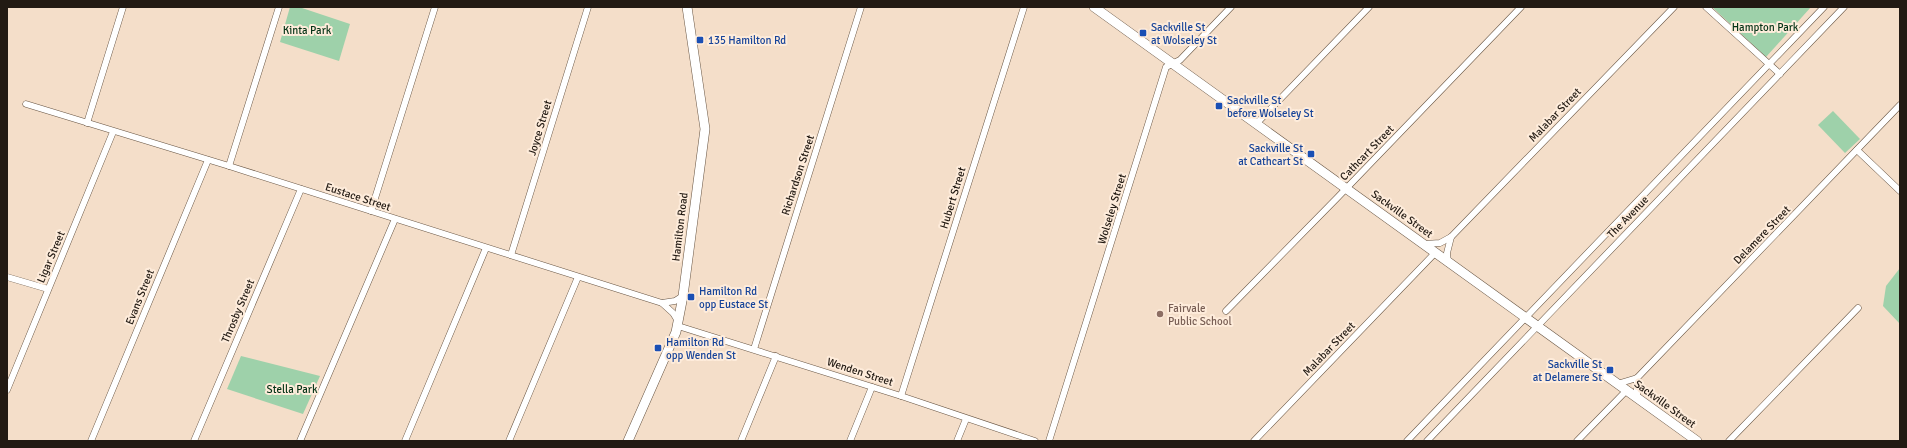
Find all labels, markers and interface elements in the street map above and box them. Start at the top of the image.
place label: Sackville St at Wolseley St [1151,21,1217,47]
park label: Hampton Park [1732,21,1799,34]
park label: Kinta Park [283,24,332,37]
marker: Sackville St at Wolseley St [1138,28,1148,38]
place label: 135 Hamilton Rd [708,34,786,47]
marker: 135 Hamilton Rd [695,35,705,45]
street label: Malabar Street [1526,85,1584,145]
place label: Sackville St before Wolseley St [1227,94,1314,120]
street label: Joyce Street [525,99,555,157]
marker: Sackville St before Wolseley St [1214,101,1224,111]
street label: Cathcart Street [1337,123,1397,183]
street label: Richardson Street [779,133,817,217]
place label: Sackville St at Cathcart St [1238,142,1303,168]
marker: Sackville St at Cathcart St [1306,149,1316,159]
street label: Hubert Street [937,165,969,230]
street label: Wolseley Street [1095,172,1129,246]
street label: Eustace Street [324,180,392,214]
street label: Sackville Street [1369,187,1435,241]
street label: Hamilton Road [669,192,691,262]
street label: The Avenue [1605,193,1651,241]
street label: Delamere Street [1731,203,1793,267]
street label: Ligar Street [34,229,68,285]
street label: Evans Street [123,267,157,327]
street label: Throsby Street [219,277,257,345]
place label: Hamilton Rd opp Eustace St [699,285,768,311]
marker: Hamilton Rd opp Eustace St [686,292,696,302]
place label: Fairvale Public School [1168,302,1232,328]
marker: Fairvale Public School [1155,309,1165,319]
street label: Malabar Street [1300,319,1358,379]
place label: Hamilton Rd opp Wenden St [666,336,736,362]
marker: Hamilton Rd opp Wenden St [653,343,663,353]
street label: Wenden Street [825,355,895,389]
place label: Sackville St at Delamere St [1533,358,1602,384]
marker: Sackville St at Delamere St [1605,365,1615,375]
street label: Sackville Street [1632,377,1698,431]
park label: Stella Park [267,383,318,396]

